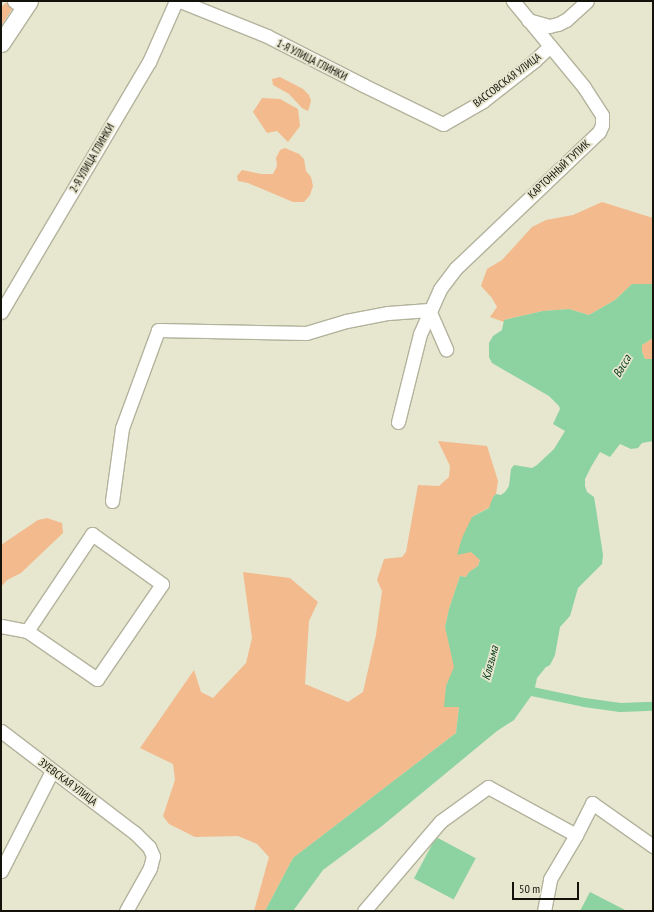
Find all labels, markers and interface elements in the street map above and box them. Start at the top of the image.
street label: 1-Я УЛИЦА ГЛИНКИ [274,36,350,84]
street label: ВАССОВСКАЯ УЛИЦА [470,50,544,110]
street label: 2-Я УЛИЦА ГЛИНКИ [67,121,117,195]
street label: КАРТОННЫЙ ТУПИК [525,137,593,201]
water label: Васса [610,352,634,380]
water label: Клязьма [478,644,502,682]
street label: ЗУЕВСКАЯ УЛИЦА [36,756,100,808]
scale bar [514,874,581,900]
text: 50 m [519,881,540,896]

